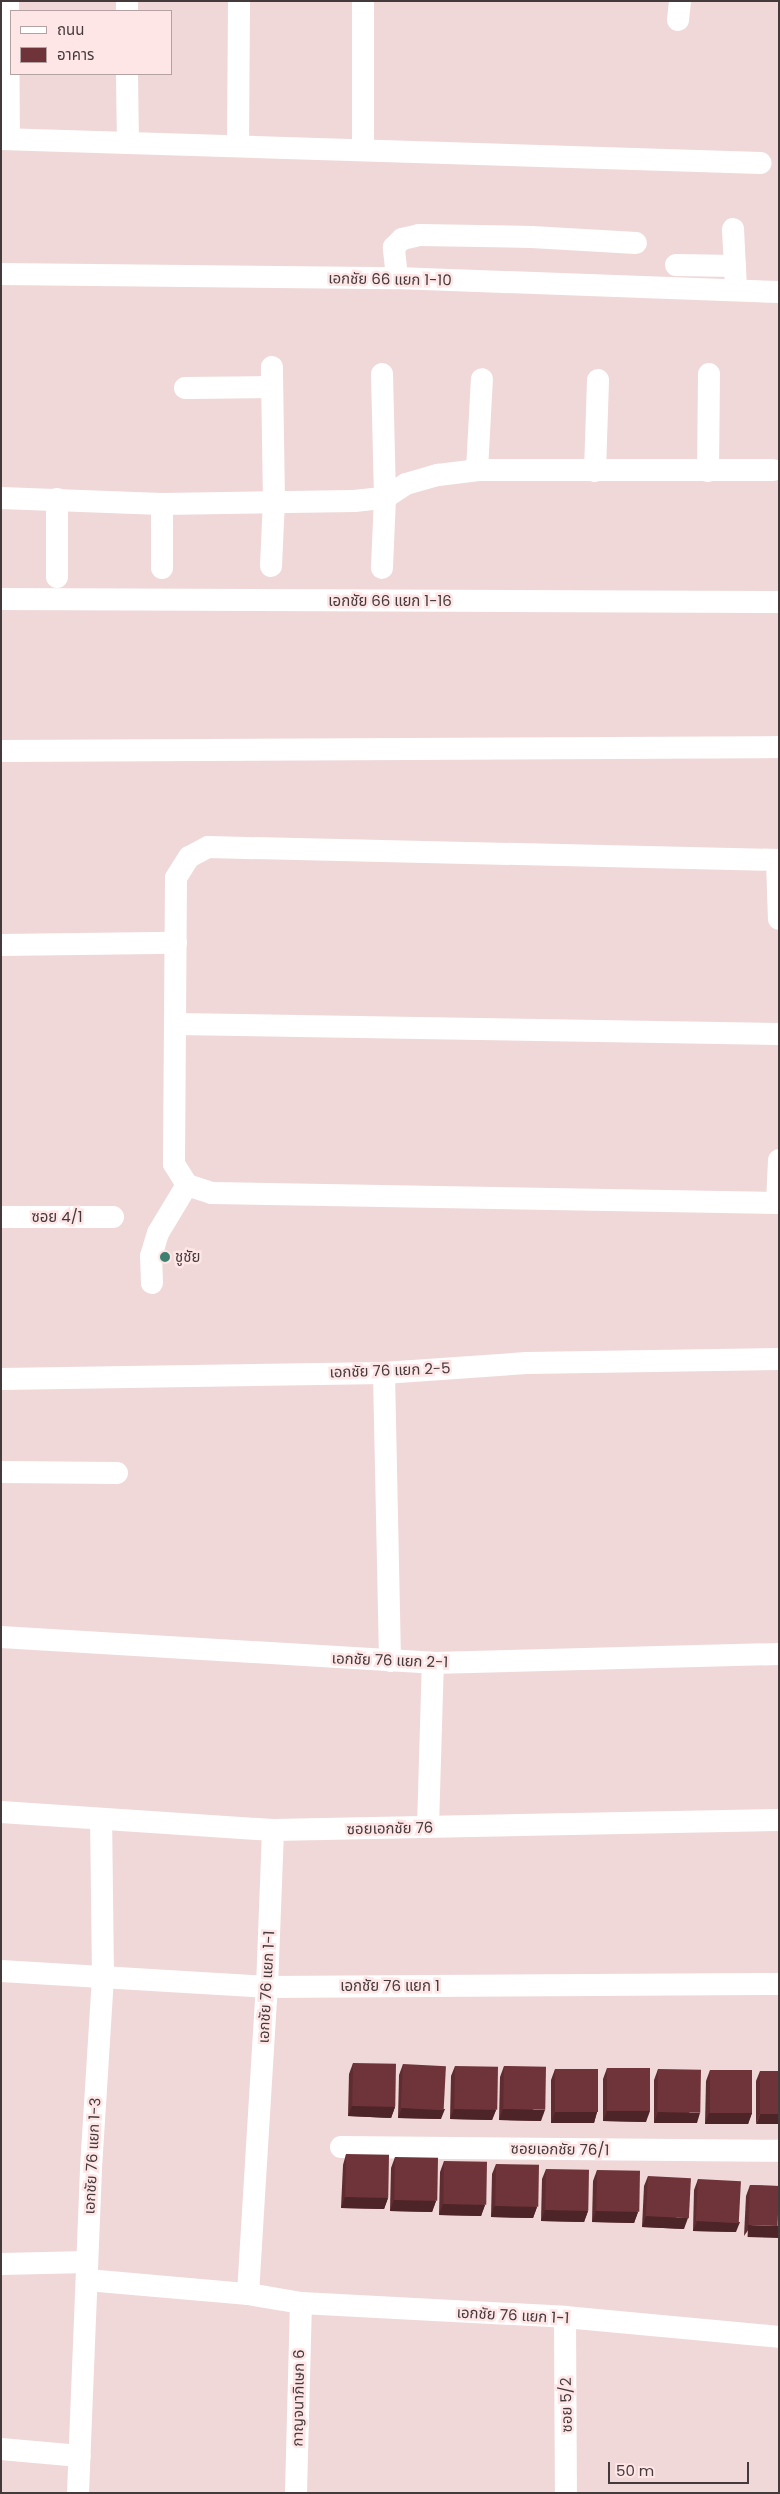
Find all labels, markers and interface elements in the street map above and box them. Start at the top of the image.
legend [10,10,172,75]
text: ถนน [57,19,84,40]
text: อาคาร [57,44,94,65]
street label: เอกชัย 66 แยก 1-10 [328,269,452,289]
street label: เอกชัย 66 แยก 1-16 [328,592,452,610]
street label: ซอย 4/1 [31,1208,83,1226]
place label: ชูชัย [175,1248,200,1266]
marker: ชูชัย [159,1251,171,1263]
street label: เอกชัย 76 แยก 2-5 [329,1359,451,1381]
street label: เอกชัย 76 แยก 2-1 [331,1649,449,1671]
street label: ซอยเอกชัย 76 [347,1818,433,1838]
street label: เอกชัย 76 แยก 1-1 [254,1930,278,2044]
street label: เอกชัย 76 แยก 1 [340,1977,440,1995]
street label: เอกชัย 76 แยก 1-3 [80,2097,104,2215]
street label: ซอยเอกชัย 76/1 [511,2139,609,2159]
street label: เอกชัย 76 แยก 1-1 [456,2303,570,2327]
street label: กาญจนาภิเษก 6 [288,2349,308,2447]
street label: ซอย 5/2 [557,2377,575,2433]
scale bar [610,2452,751,2484]
text: 50 m [616,2460,654,2481]

